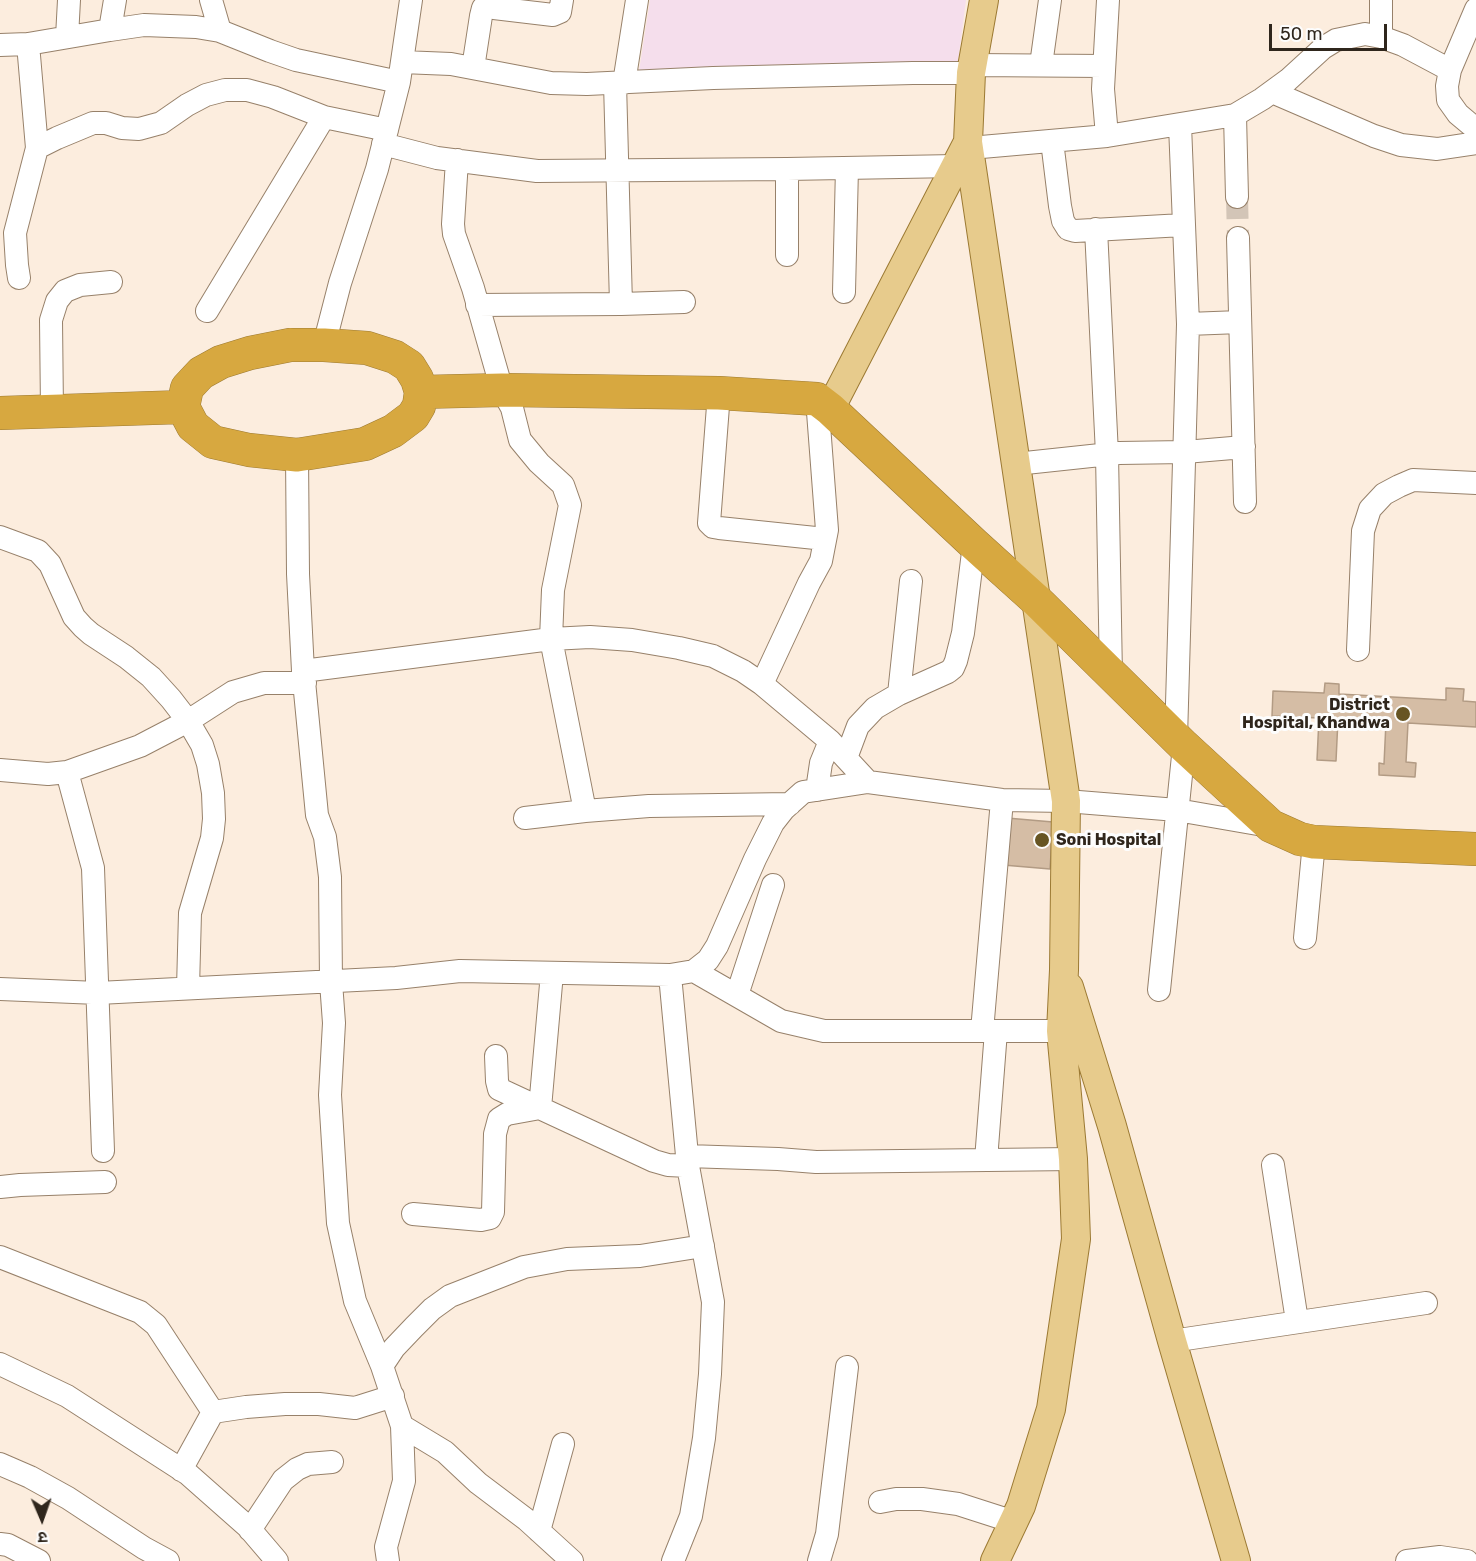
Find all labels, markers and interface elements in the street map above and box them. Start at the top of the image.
scale bar [1272,12,1390,50]
text: 50 m [1280,23,1323,45]
place label: District Hospital, Khandwa [1242,695,1390,733]
marker: District Hospital, Khandwa [1394,705,1412,723]
place label: Soni Hospital [1056,830,1161,850]
marker: Soni Hospital [1033,831,1051,849]
north arrow [12,1489,72,1549]
text: उ [38,1528,48,1547]

